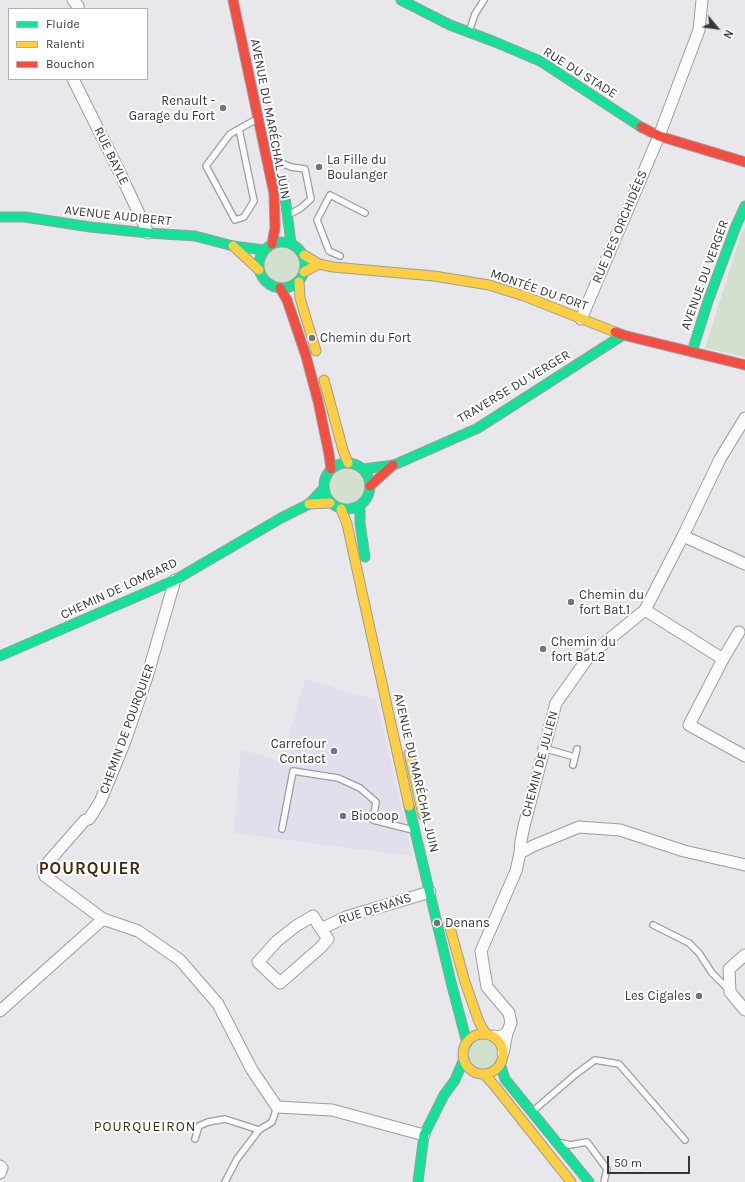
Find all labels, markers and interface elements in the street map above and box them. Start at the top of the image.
legend [8,8,148,80]
north arrow [697,8,737,48]
text: Fluide [46,17,80,31]
text: N [720,27,736,41]
text: Ralenti [46,37,85,51]
street label: AVENUE DU MARÉCHAL JUIN [247,38,293,200]
street label: RUE DU STADE [540,44,620,102]
text: Bouchon [46,57,95,71]
place label: Renault - Garage du Fort [129,93,215,124]
marker: Renault - Garage du Fort [218,103,228,113]
street label: RUE BAYLE [90,124,132,188]
place label: La Fille du Boulanger [327,152,387,183]
marker: La Fille du Boulanger [314,162,324,172]
street label: RUE DES ORCHIDÉES [589,168,651,286]
street label: AVENUE AUDIBERT [64,203,172,229]
street label: AVENUE DU VERGER [678,218,732,332]
street label: MONTÉE DU FORT [488,266,590,314]
place label: Chemin du Fort [320,330,411,346]
marker: Chemin du Fort [307,333,317,343]
street label: TRAVERSE DU VERGER [455,347,573,427]
street label: CHEMIN DE LOMBARD [58,555,180,623]
place label: Chemin du fort Bat.1 [579,587,644,618]
marker: Chemin du fort Bat.1 [566,597,576,607]
place label: Chemin du fort Bat.2 [551,634,616,665]
marker: Chemin du fort Bat.2 [538,644,548,654]
street label: CHEMIN DE POURQUIER [96,662,158,796]
street label: AVENUE DU MARÉCHAL JUIN [390,692,442,854]
street label: CHEMIN DE JULIEN [518,709,562,819]
place label: Carrefour Contact [271,736,326,767]
marker: Carrefour Contact [329,746,339,756]
place label: Biocoop [351,808,399,824]
marker: Biocoop [338,811,348,821]
district label: POURQUIER [39,859,141,879]
street label: RUE DENANS [337,890,413,928]
place label: Denans [445,915,490,931]
marker: Denans [432,918,442,928]
place label: Les Cigales [625,988,691,1004]
marker: Les Cigales [694,991,704,1001]
district label: POURQUEIRON [94,1119,196,1135]
scale bar [609,1148,692,1174]
text: 50 m [614,1156,642,1170]

